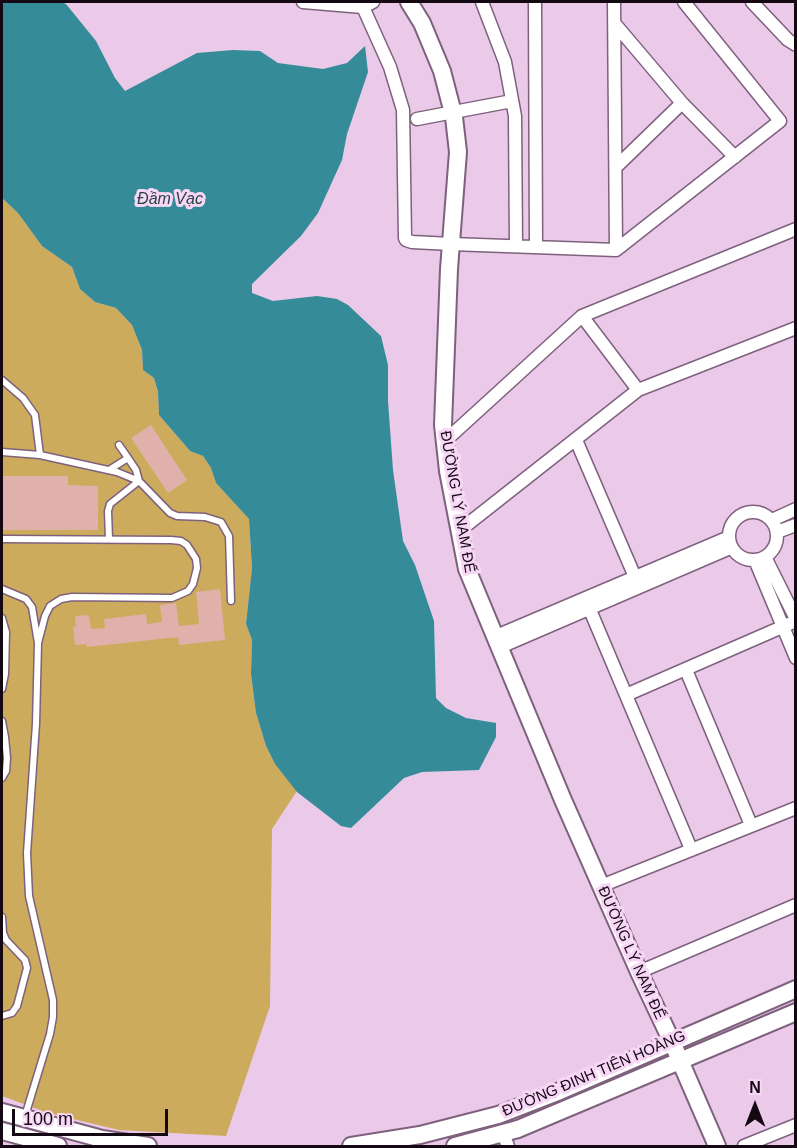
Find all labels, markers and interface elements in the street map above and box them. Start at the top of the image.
water label: Đầm Vạc [137,190,203,210]
street label: ĐƯỜNG LÝ NAM ĐẾ [436,430,478,574]
street label: ĐƯỜNG LÝ NAM ĐẾ [593,884,669,1022]
street label: ĐƯỜNG ĐINH TIÊN HOÀNG [500,1027,688,1121]
north arrow [725,1076,785,1136]
text: N [749,1079,761,1096]
scale bar [15,1097,171,1135]
text: 100 m [23,1109,73,1129]

